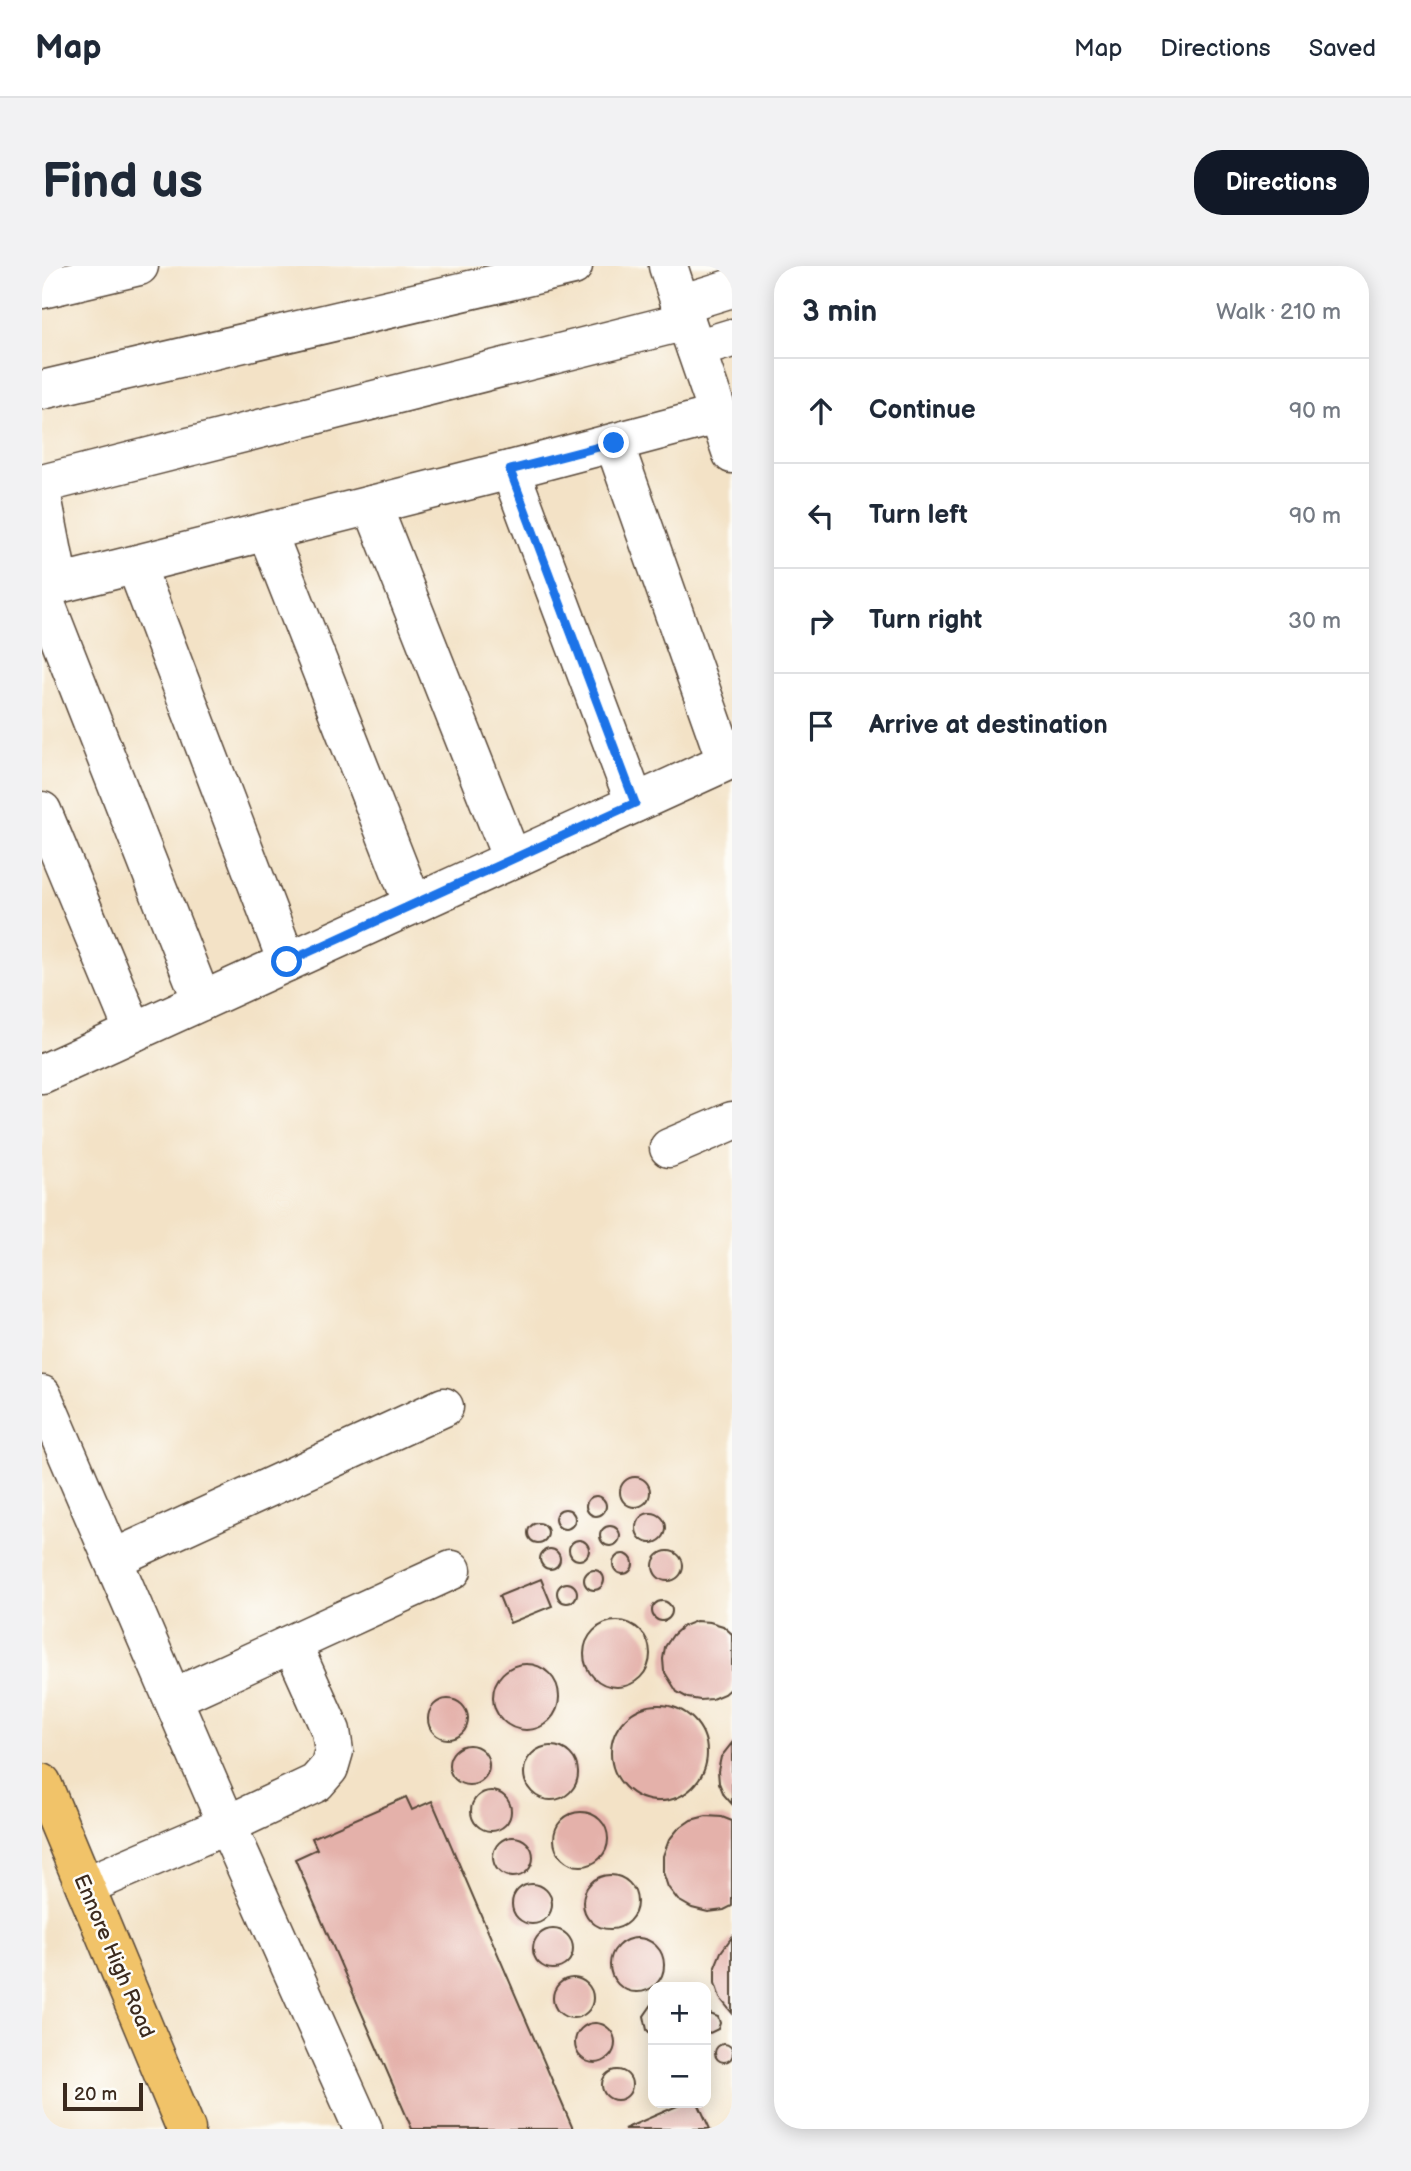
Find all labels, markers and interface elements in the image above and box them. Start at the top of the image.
text: Map [35,28,101,68]
text: Map [1074,34,1122,63]
text: Directions [1160,34,1271,63]
text: Saved [1309,34,1376,63]
button: Directions [1194,150,1369,215]
text: Find us [42,153,203,212]
text: 3 min [802,294,877,330]
text: Walk · 210 m [1216,298,1341,326]
icon: ahead [802,392,840,430]
text: Continue [869,395,976,426]
text: 90 m [1289,397,1341,425]
route end [598,427,629,458]
icon: left [802,497,840,535]
text: Turn left [869,500,968,531]
text: 90 m [1289,502,1341,530]
icon: right [802,602,840,640]
text: Turn right [869,605,982,636]
text: 30 m [1288,607,1341,635]
icon: arrive [802,707,840,745]
text: Arrive at destination [869,710,1108,741]
route start [271,946,302,977]
street label: Ennore High Road [68,1870,160,2042]
map controls [648,1982,711,2108]
button: + [648,1982,711,2045]
button: − [648,2045,711,2108]
scale bar [63,2080,144,2112]
text: 20 m [74,2083,117,2106]

